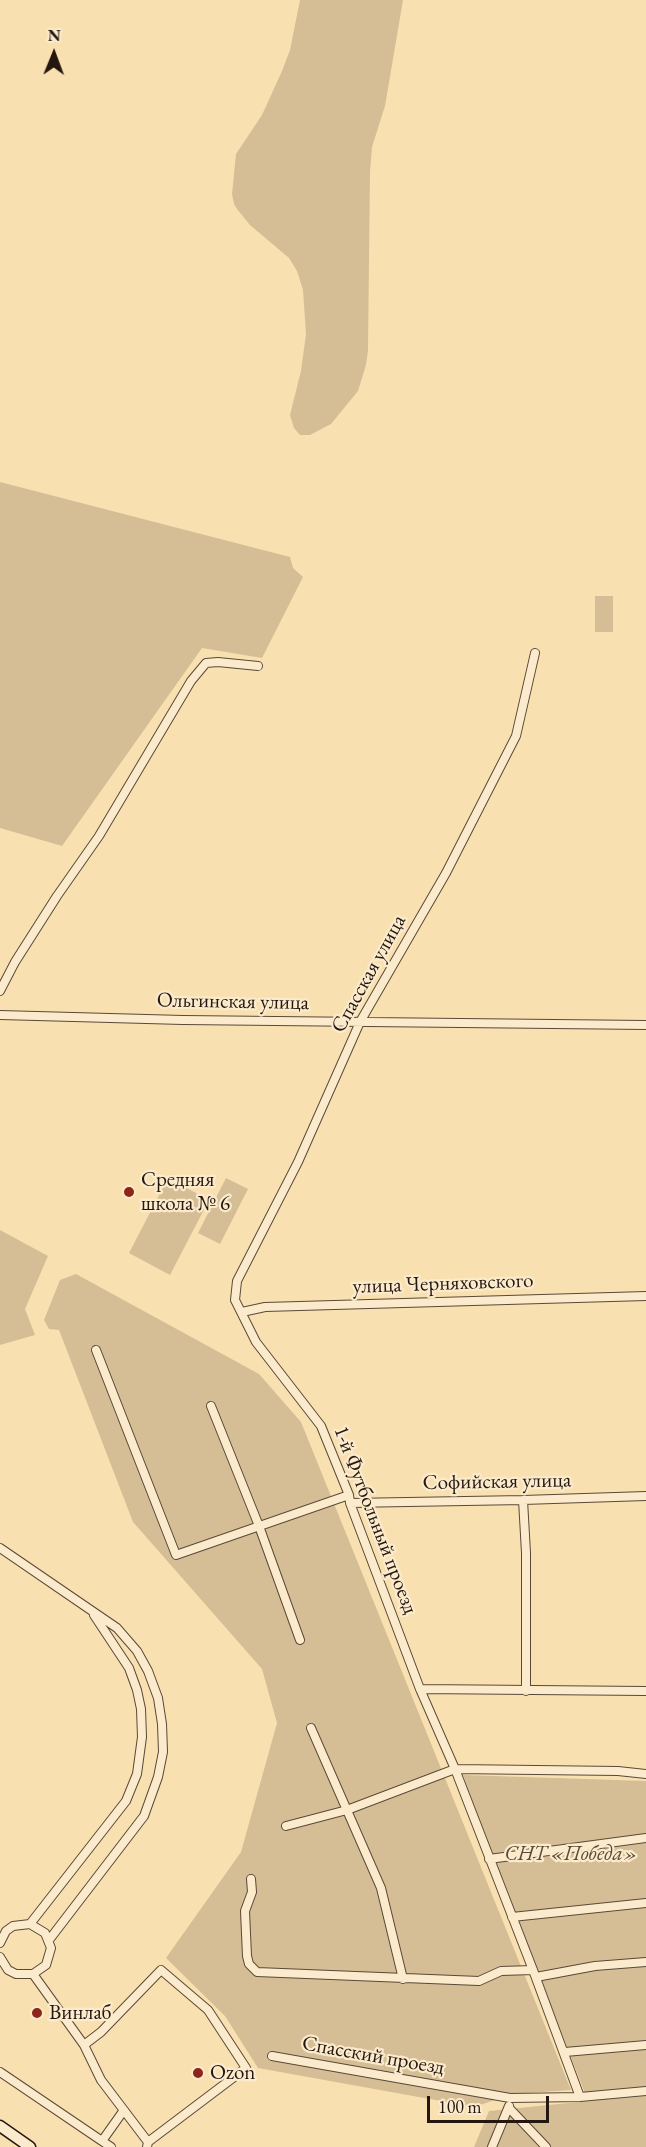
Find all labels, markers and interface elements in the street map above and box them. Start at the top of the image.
north arrow [24,24,84,84]
text: N [48,25,61,46]
street label: Спасская улица [326,911,412,1037]
street label: Ольгинская улица [157,988,309,1016]
place label: Средняя школа № 6 [141,1167,230,1217]
marker: Средняя школа № 6 [122,1185,136,1199]
street label: улица Черняховского [352,1268,534,1300]
street label: 1-й Футбольный проезд [328,1422,422,1618]
street label: Софийская улица [422,1468,572,1496]
park label: СНТ «Победа» [504,1841,638,1867]
place label: Винлаб [49,2000,111,2026]
marker: Винлаб [30,2006,44,2020]
street label: Спасский проезд [300,2031,446,2081]
place label: Ozon [210,2060,255,2086]
marker: Ozon [191,2066,205,2080]
scale bar [430,2084,552,2122]
text: 100 m [438,2095,482,2118]

